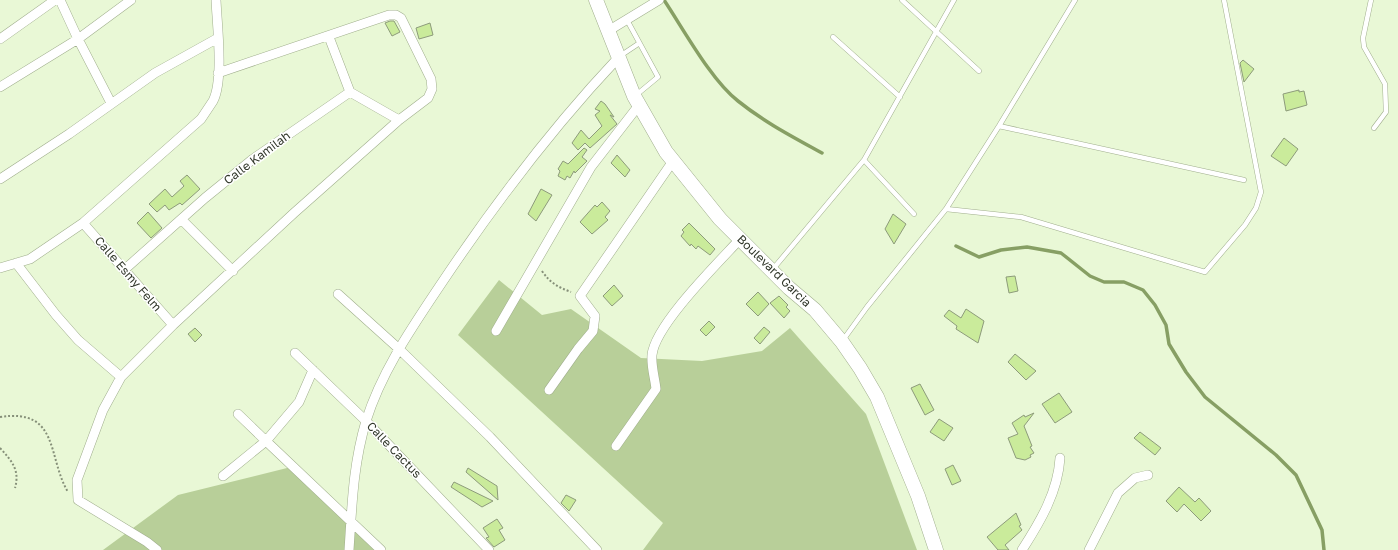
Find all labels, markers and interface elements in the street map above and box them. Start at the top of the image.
street label: Calle Kamilah [221,128,293,187]
street label: Boulevard Garcia [734,231,815,310]
street label: Calle Esmy Felm [92,233,165,314]
street label: Calle Cactus [364,418,425,481]

